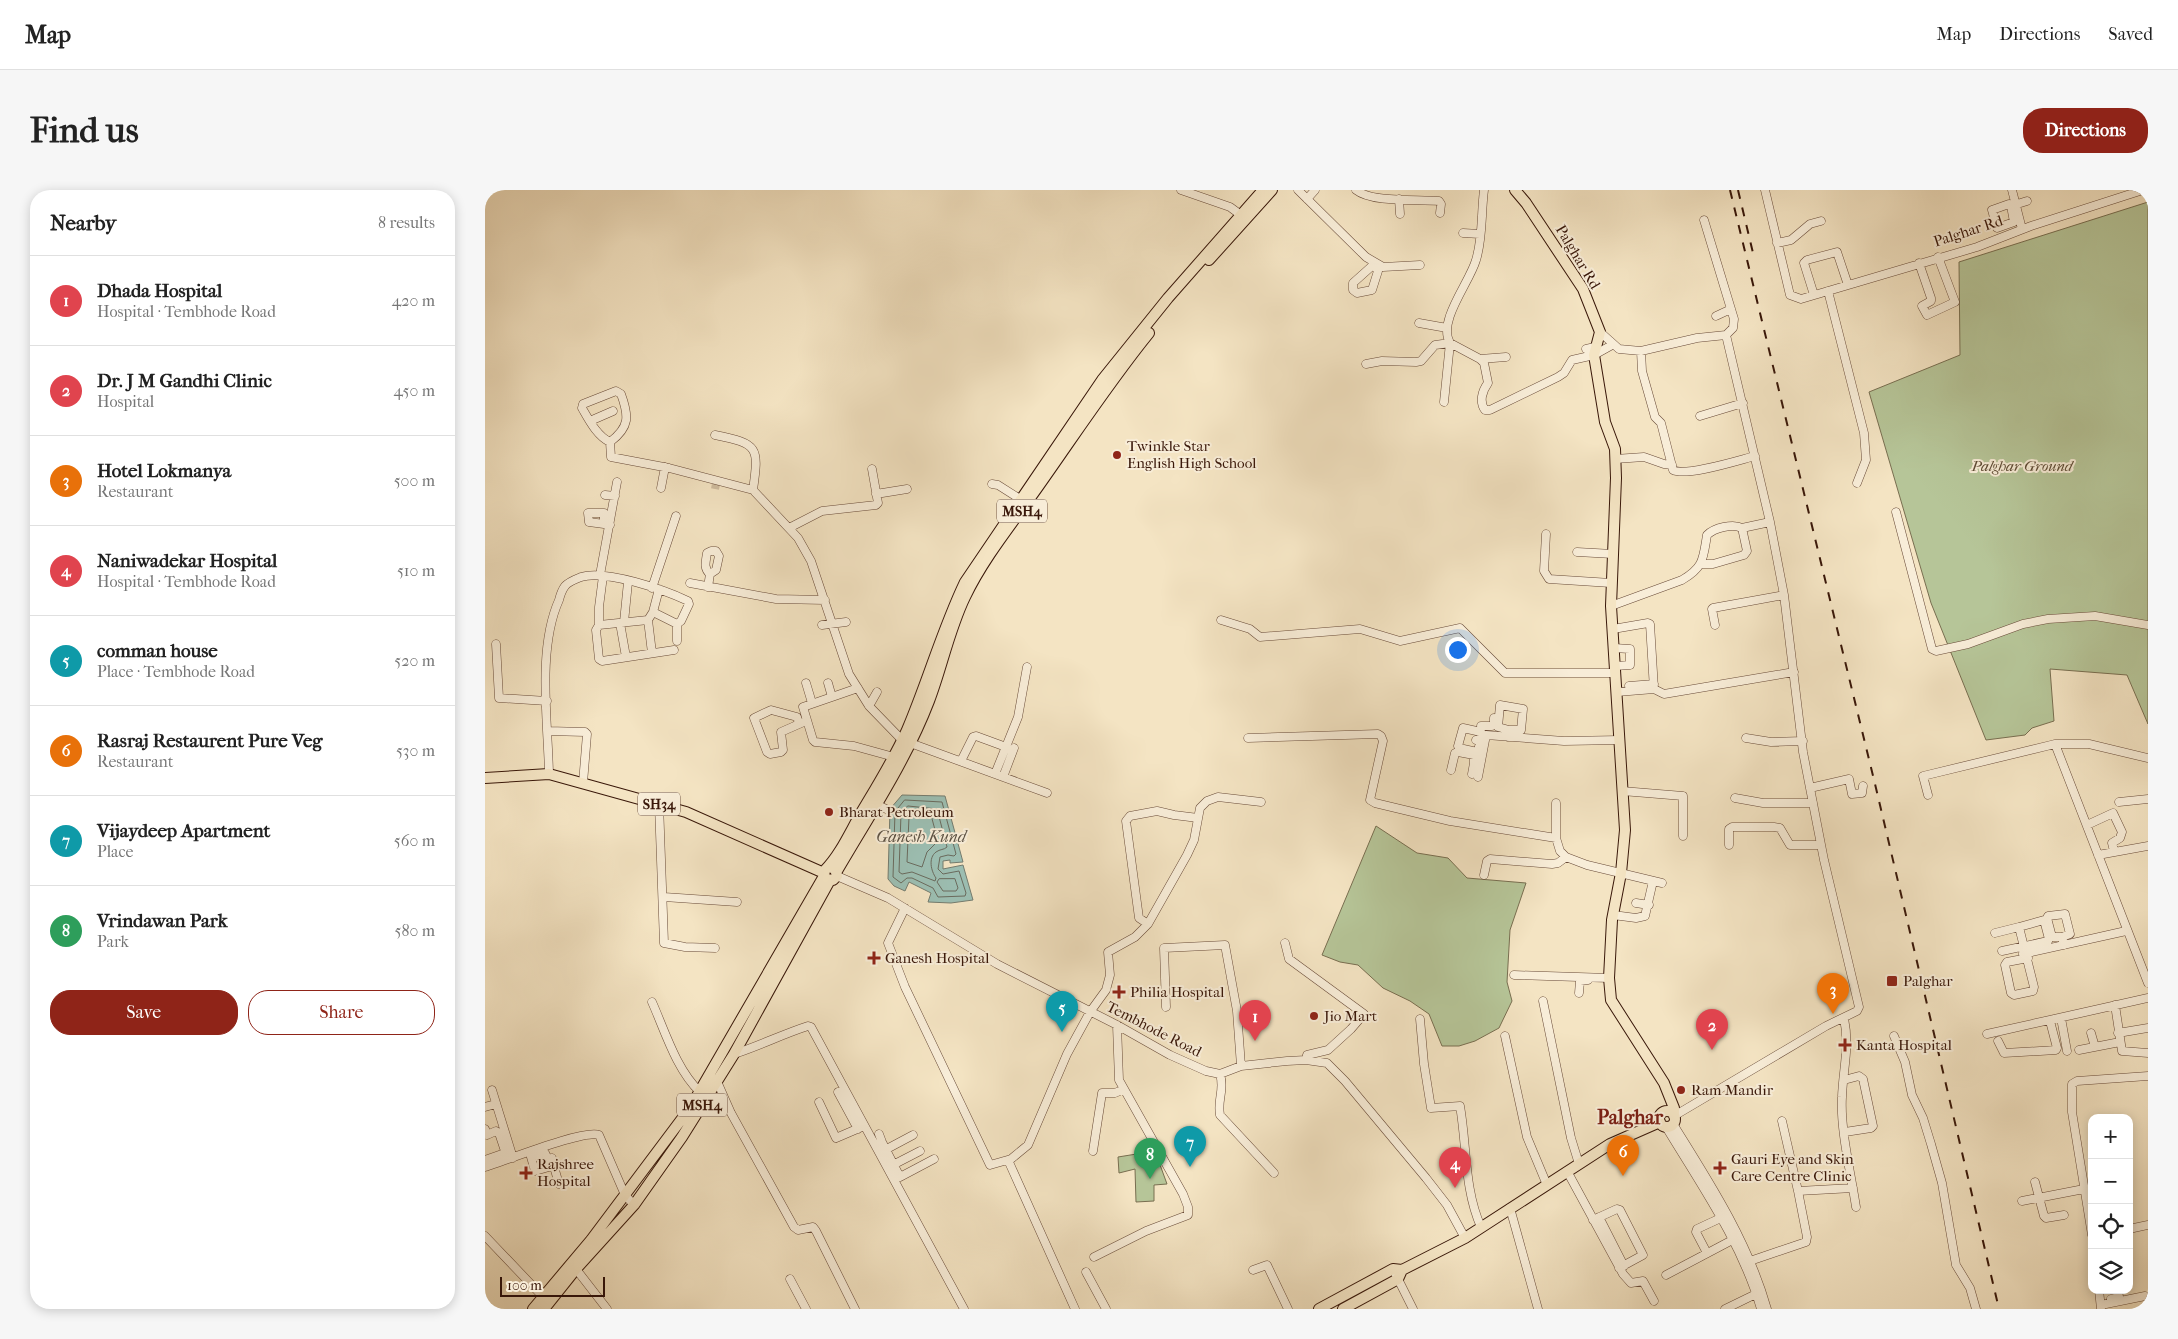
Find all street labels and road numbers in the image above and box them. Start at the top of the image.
street label: Palghar Rd [1931,211,2006,251]
street label: Palghar Rd [1552,222,1605,293]
road number: MSH4 [997,500,1047,522]
road number: SH34 [638,792,680,816]
street label: Tembhode Road [1103,997,1205,1061]
road number: MSH4 [677,1094,727,1116]

